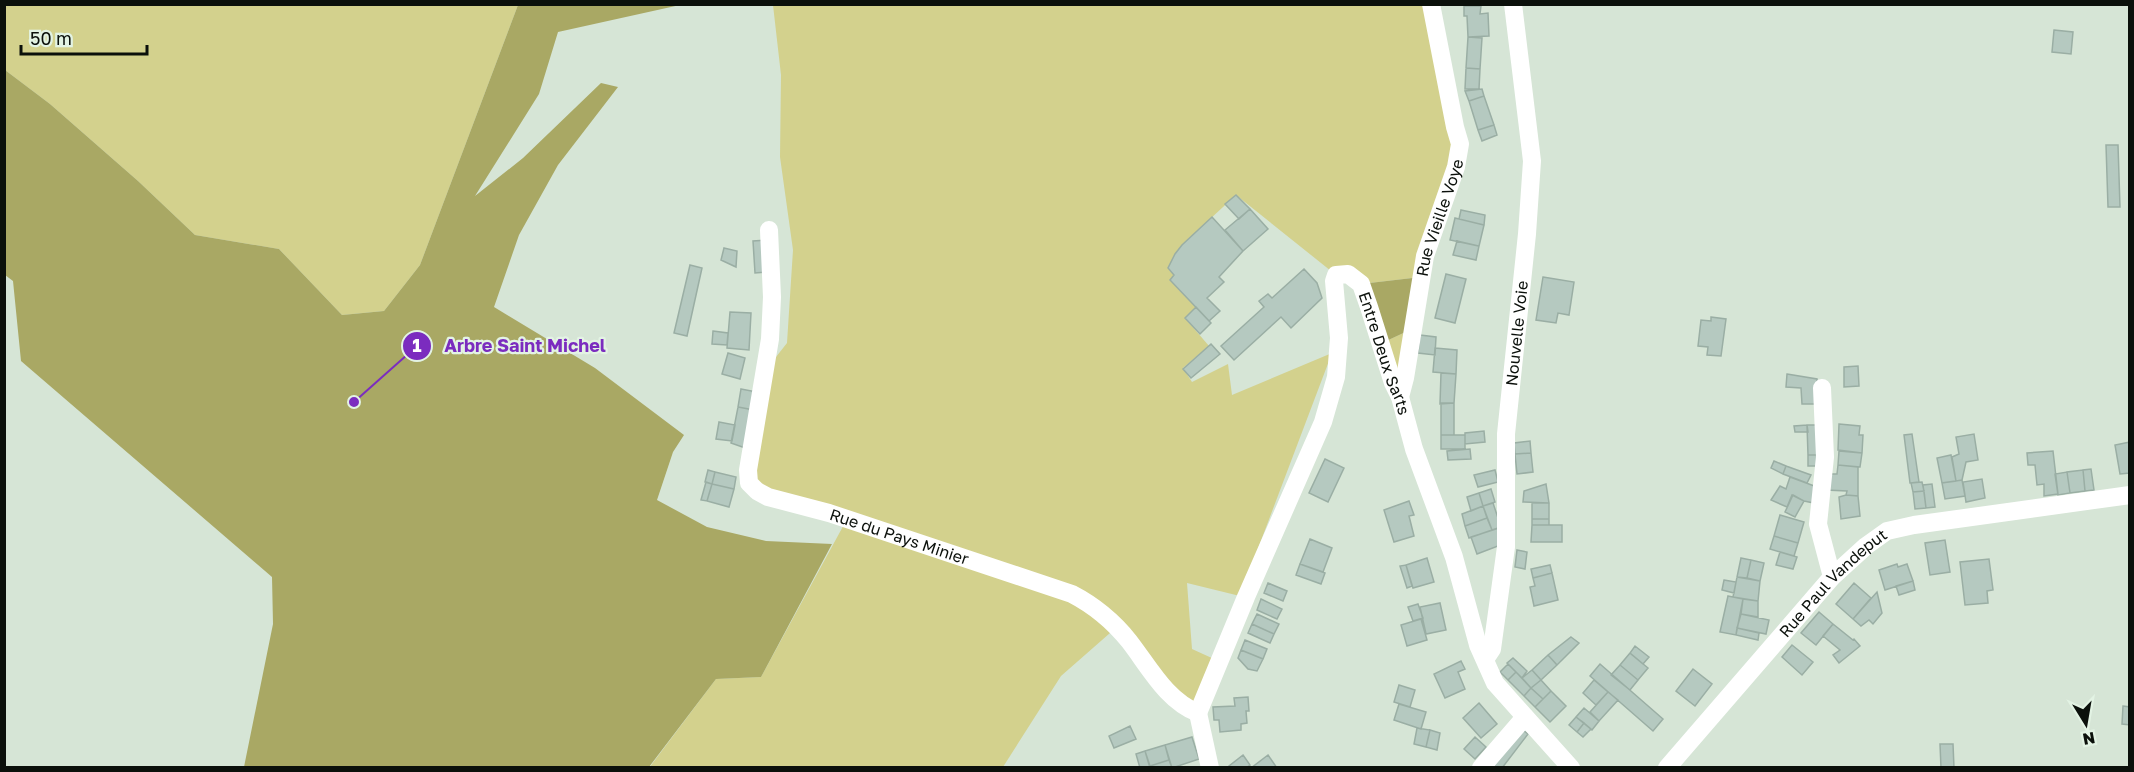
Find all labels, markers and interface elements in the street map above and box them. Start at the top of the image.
scale bar [21,18,147,56]
text: 50 m [30,27,72,49]
street label: Rue Vieille Voye [1412,158,1467,278]
street label: Nouvelle Voie [1501,280,1532,387]
street label: Entre Deux Sarts [1354,289,1414,417]
callout: Arbre Saint Michel [402,328,618,364]
text: 1 [412,334,422,356]
text: Arbre Saint Michel [444,334,606,356]
street label: Rue du Pays Minier [827,504,971,569]
street label: Rue Paul Vandeput [1775,524,1891,641]
north arrow [2056,694,2116,754]
text: N [2081,728,2097,750]

